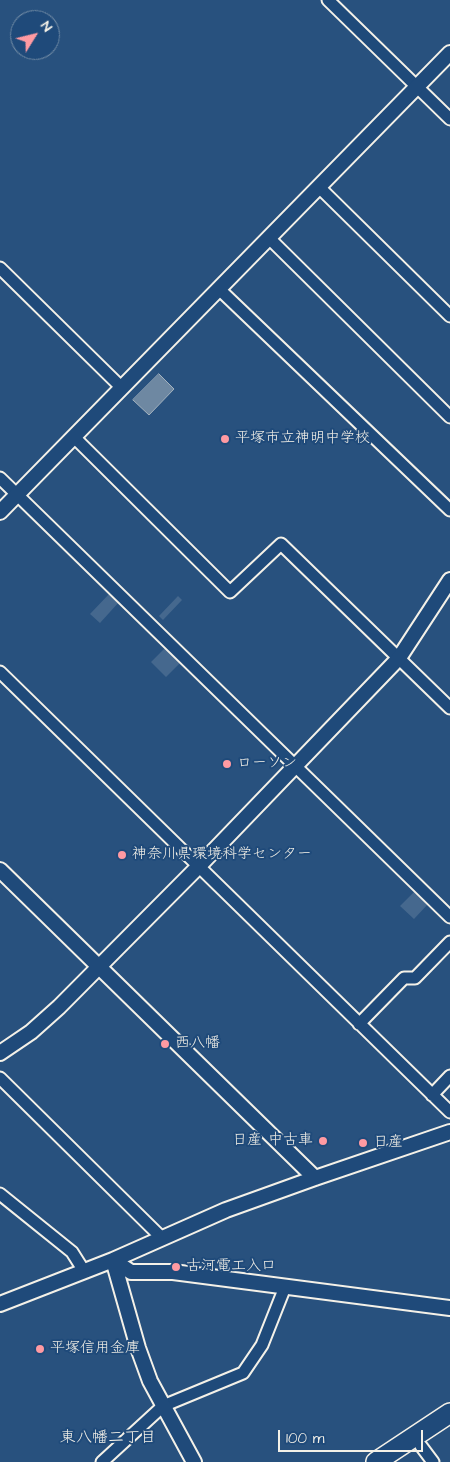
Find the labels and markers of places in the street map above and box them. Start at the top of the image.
place label: 平塚市立神明中学校 [235,430,370,448]
marker: 平塚市立神明中学校 [219,433,231,445]
place label: ローソン [237,755,297,773]
marker: ローソン [221,758,233,770]
place label: 神奈川県環境科学センター [132,846,312,864]
marker: 神奈川県環境科学センター [116,849,128,861]
place label: 西八幡 [175,1035,220,1053]
marker: 西八幡 [159,1038,171,1050]
place label: 日産 中古車 [232,1132,313,1150]
place label: 日産 [373,1134,403,1152]
marker: 日産 中古車 [317,1135,329,1147]
marker: 日産 [357,1137,369,1149]
place label: 古河電工入口 [186,1258,276,1276]
marker: 古河電工入口 [170,1261,182,1273]
place label: 平塚信用金庫 [50,1340,140,1358]
marker: 平塚信用金庫 [34,1343,46,1355]

